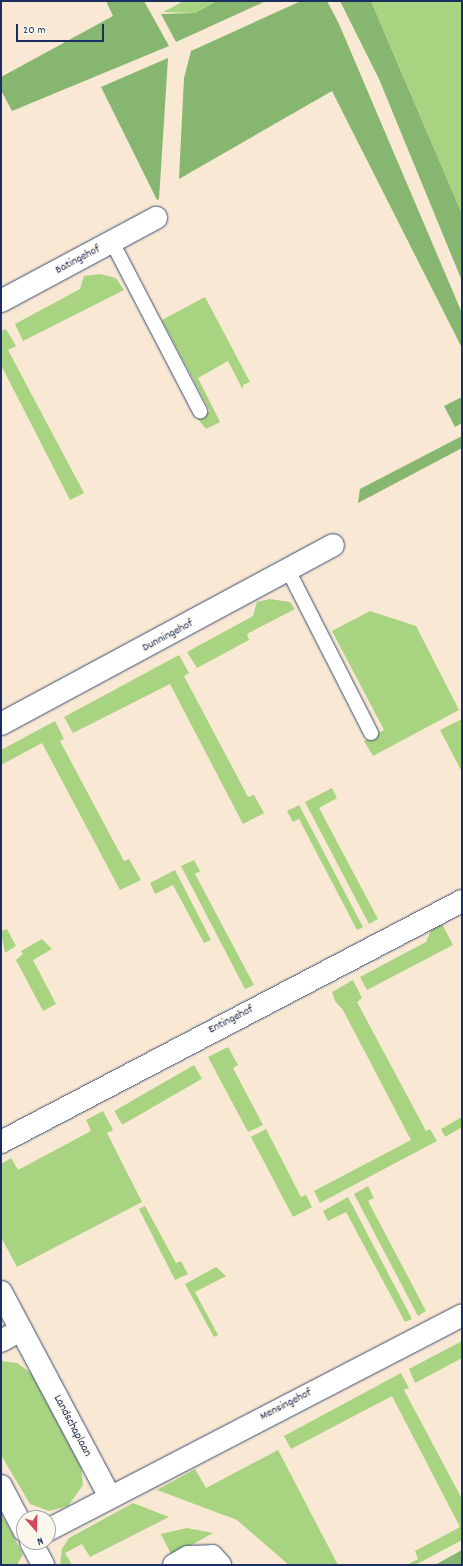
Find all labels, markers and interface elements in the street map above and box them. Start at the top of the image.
scale bar [18,16,106,42]
text: 20 m [23,22,46,39]
street label: Batingehof [53,242,103,278]
street label: Dunningehof [140,617,196,655]
street label: Entingehof [206,1003,256,1037]
street label: Mensingehof [258,1386,314,1424]
street label: Landschaplaan [50,1393,94,1459]
north arrow [16,1510,56,1550]
text: N [34,1532,45,1549]

